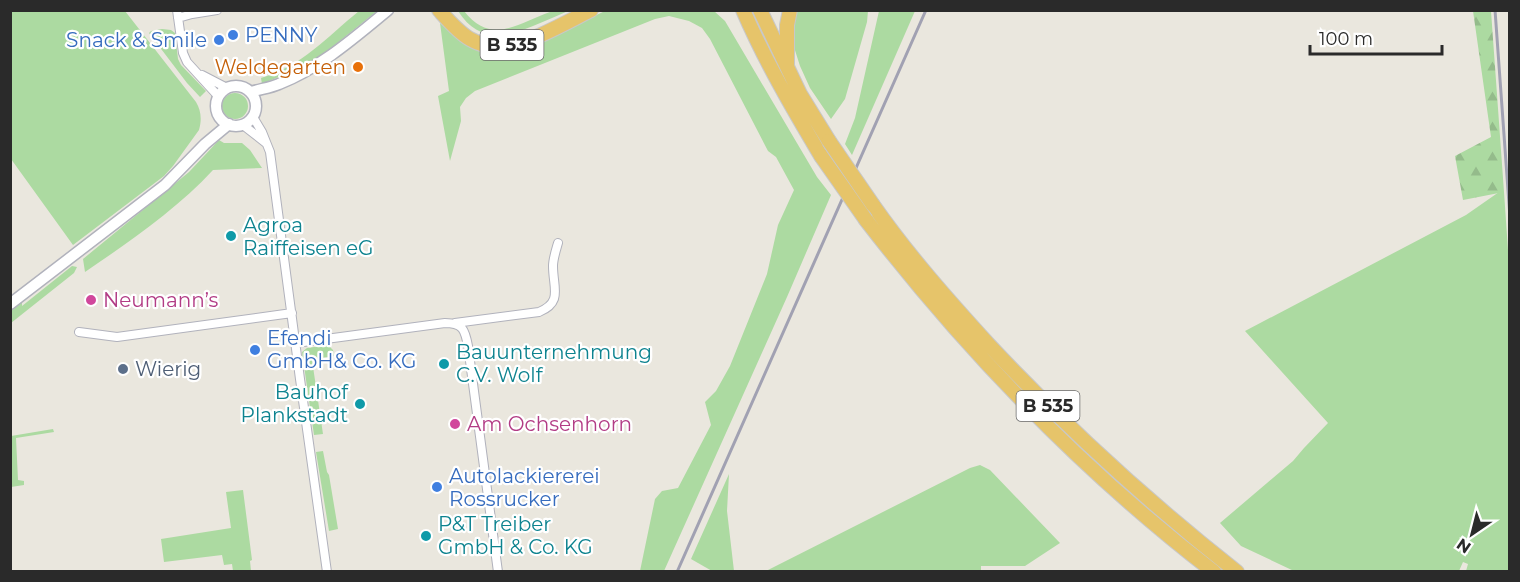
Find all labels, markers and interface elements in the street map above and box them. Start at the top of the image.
scale bar [1310,18,1442,56]
place label: PENNY [245,23,318,47]
place label: Snack & Smile [66,28,207,52]
marker: PENNY [226,28,240,42]
text: 100 m [1319,28,1373,50]
road number: B 535 [480,30,544,60]
marker: Snack & Smile [212,33,226,47]
place label: Weldegarten [215,55,346,79]
marker: Weldegarten [351,60,365,74]
place label: Agroa Raiffeisen eG [243,213,374,260]
marker: Agroa Raiffeisen eG [224,229,238,243]
place label: Neumann’s [103,288,219,312]
marker: Neumann’s [84,293,98,307]
place label: Efendi GmbH& Co. KG [267,326,416,373]
place label: Bauunternehmung C.V. Wolf [456,340,652,387]
marker: Efendi GmbH& Co. KG [248,343,262,357]
place label: Wierig [135,357,201,381]
marker: Bauunternehmung C.V. Wolf [437,357,451,371]
marker: Wierig [116,362,130,376]
place label: Bauhof Plankstadt [241,380,349,427]
road number: B 535 [1016,391,1080,421]
marker: Bauhof Plankstadt [353,397,367,411]
place label: Am Ochsenhorn [467,412,632,436]
marker: Am Ochsenhorn [448,417,462,431]
place label: Autolackiererei Rossrucker [449,464,600,511]
marker: Autolackiererei Rossrucker [430,480,444,494]
north arrow [1442,504,1502,564]
place label: P&T Treiber GmbH & Co. KG [438,512,593,559]
marker: P&T Treiber GmbH & Co. KG [419,529,433,543]
text: N [1453,534,1474,557]

